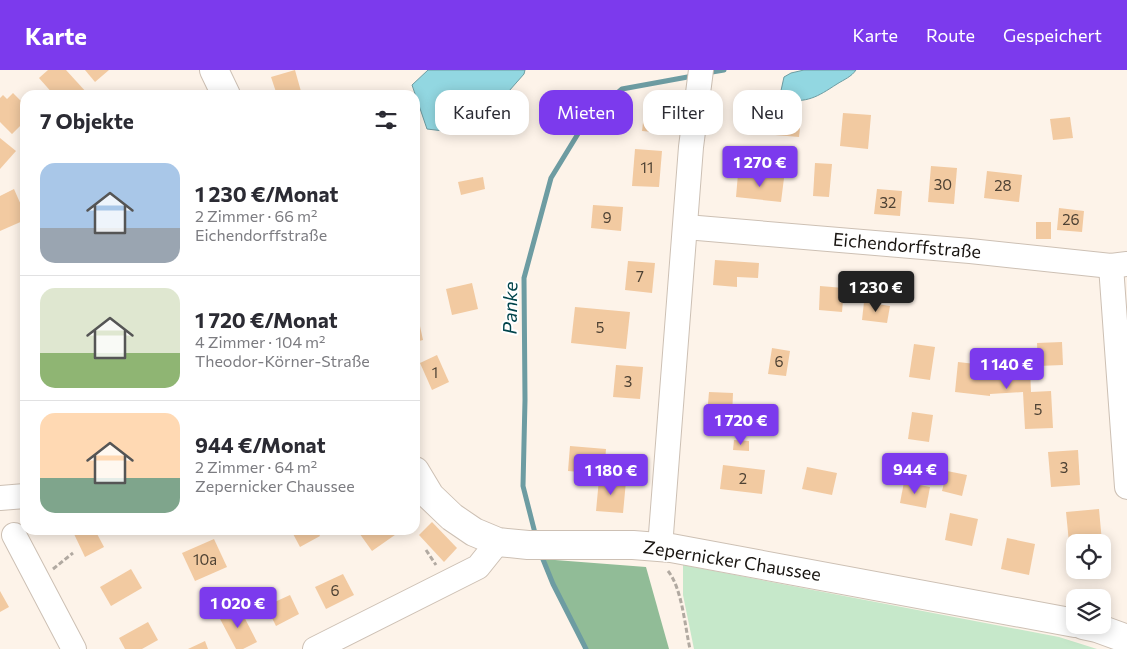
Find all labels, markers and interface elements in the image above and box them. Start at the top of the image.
text: Karte [25,21,87,50]
text: Karte [853,24,898,46]
text: Route [926,24,975,46]
text: Gespeichert [1003,24,1102,46]
chip: Kaufen [435,90,529,135]
chip: Mieten [539,90,633,135]
chip: Filter [643,90,723,135]
chip: Neu [733,90,802,135]
icon: filters [372,106,400,134]
text: 7 Objekte [40,108,134,133]
pin: 1 270 € [714,146,806,188]
text: 1 270 € [734,152,786,171]
house number: 11 [641,158,653,176]
house number: 30 [934,175,952,193]
house number: 28 [994,176,1012,194]
text: 1 230 €/Monat [195,181,338,206]
icon: home [80,183,140,243]
house number: 32 [880,193,896,211]
text: 2 Zimmer · 66 m² [195,206,317,225]
house number: 9 [602,208,612,226]
house number: 26 [1062,210,1080,228]
text: Eichendorffstraße [195,225,327,244]
street label: Eichendorffstraße [832,228,982,262]
house number: 7 [636,267,644,285]
pin: 1 230 € [830,270,922,313]
text: 1 230 € [849,277,903,296]
water label: Panke [498,281,521,335]
text: 1 720 €/Monat [195,307,338,332]
icon: home [80,308,140,368]
house number: 5 [596,318,604,336]
text: 4 Zimmer · 104 m² [195,332,326,351]
pin: 1 140 € [961,348,1053,390]
text: Theodor-Körner-Straße [195,351,370,370]
house number: 6 [774,352,784,370]
text: 1 140 € [981,354,1033,373]
house number: 1 [432,363,438,381]
house number: 3 [624,372,632,390]
house number: 5 [1034,400,1042,418]
pin: 1 720 € [695,404,787,446]
text: 1 720 € [714,410,768,429]
text: 944 €/Monat [195,432,326,457]
icon: home [80,433,140,493]
pin: 944 € [880,452,950,495]
pin: 1 180 € [565,454,657,496]
text: 2 Zimmer · 64 m² [195,457,317,476]
house number: 3 [1060,458,1068,476]
text: 944 € [893,459,937,478]
text: 1 180 € [585,460,637,479]
house number: 2 [739,469,747,487]
text: Zepernicker Chaussee [195,476,355,495]
map controls [1066,534,1111,634]
button: locate [1066,534,1111,579]
street label: Zepernicker Chaussee [642,535,823,585]
house number: 10a [193,550,217,568]
house number: 6 [330,581,340,599]
pin: 1 020 € [192,586,284,629]
button: layers [1066,589,1111,634]
text: 1 020 € [211,593,265,612]

